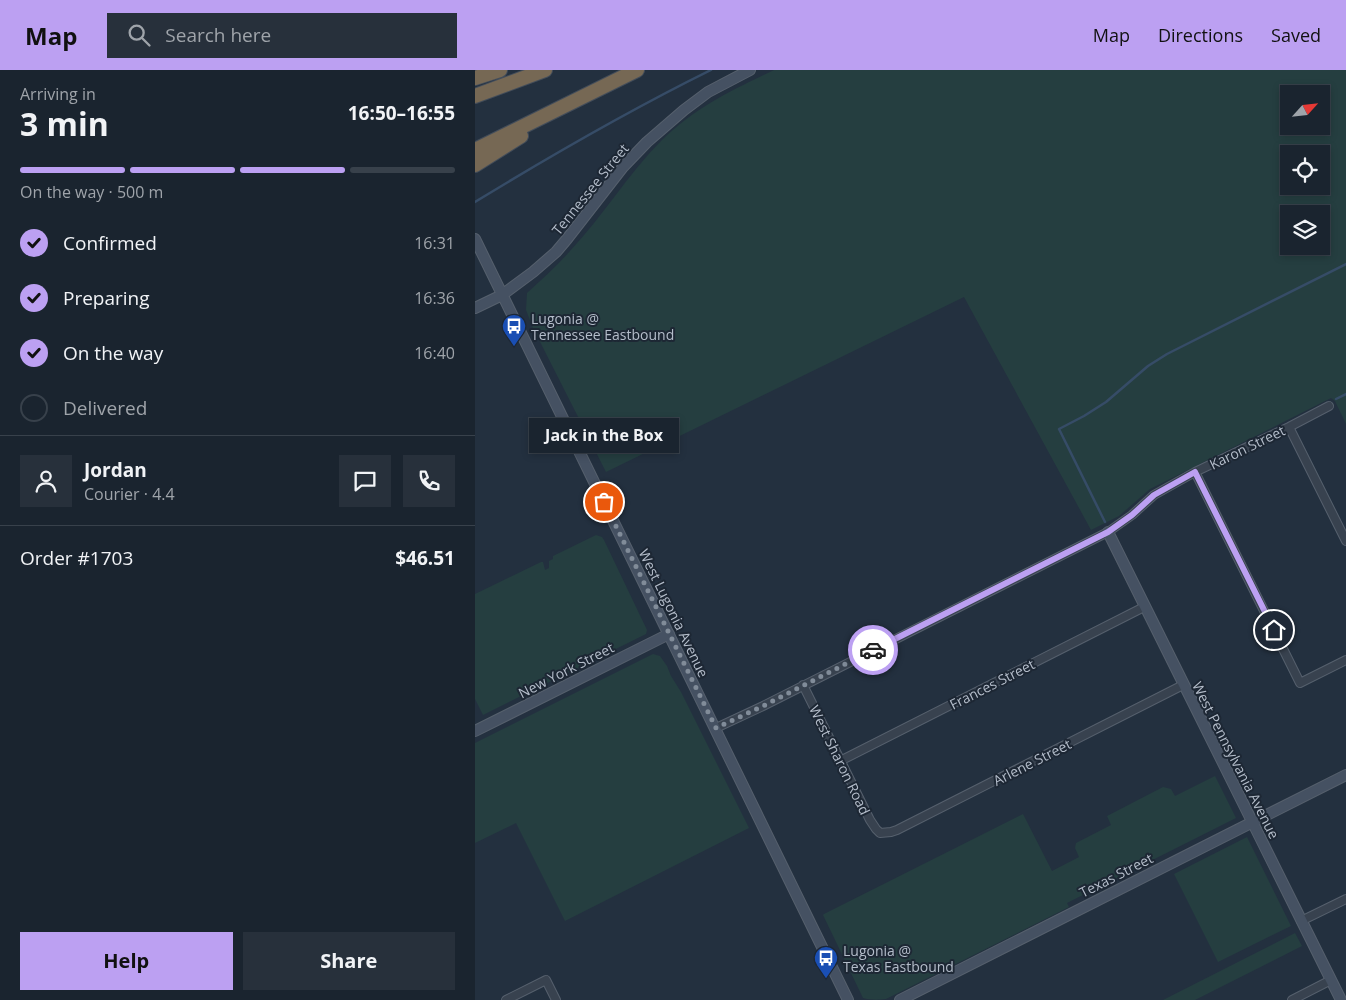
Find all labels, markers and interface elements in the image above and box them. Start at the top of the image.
search box [107,13,457,58]
text: Map [25,19,77,52]
icon: search [125,21,153,49]
text: Search here [165,22,271,48]
text: Map [1093,23,1130,47]
text: Directions [1158,23,1243,47]
text: Saved [1271,23,1321,47]
text: Arriving in [20,83,96,105]
north arrow [1280,85,1330,135]
map controls [1280,85,1330,255]
text: 16:50–16:55 [348,100,455,126]
text: 3 min [20,102,109,145]
street label: Tennessee Street [547,139,633,239]
button: locate [1280,145,1330,195]
text: On the way · 500 m [20,181,163,203]
button: layers [1280,205,1330,255]
icon: check [20,229,48,257]
text: Confirmed [63,230,157,256]
text: 16:31 [414,232,455,254]
icon: check [20,284,48,312]
text: Preparing [63,285,150,311]
text: 16:36 [414,287,455,309]
place label: Lugonia @ Tennessee Eastbound [531,309,674,344]
bus stop icon: Lugonia @ Tennessee Eastbound [501,313,527,347]
icon: check [20,339,48,367]
text: On the way [63,340,163,366]
text: 16:40 [414,342,455,364]
text: Delivered [63,395,147,421]
callout: Jack in the Box [529,417,679,452]
street label: Karon Street [1206,421,1288,473]
text: Jack in the Box [545,424,663,446]
button: person [20,455,72,507]
button: chat [339,455,391,507]
button: phone [403,455,455,507]
text: Jordan [84,457,147,483]
pin [583,481,625,523]
text: Courier · 4.4 [84,483,175,505]
icon: bag [590,488,618,516]
text: Order #1703 [20,545,133,571]
text: $46.51 [395,545,455,571]
street label: West Lugonia Avenue [635,546,713,680]
pin [1253,609,1295,651]
icon: home [1260,616,1288,644]
courier [848,625,898,675]
icon: car [859,636,887,664]
street label: New York Street [515,638,617,702]
street label: Frances Street [946,654,1038,714]
street label: West Pennsylvania Avenue [1188,678,1284,842]
street label: West Sharon Road [805,702,875,818]
street label: Arlene Street [990,734,1074,790]
street label: Texas Street [1076,848,1156,902]
button: Help [20,932,233,990]
button: Share [243,932,455,990]
place label: Lugonia @ Texas Eastbound [843,941,954,976]
bus stop icon: Lugonia @ Texas Eastbound [813,945,839,979]

